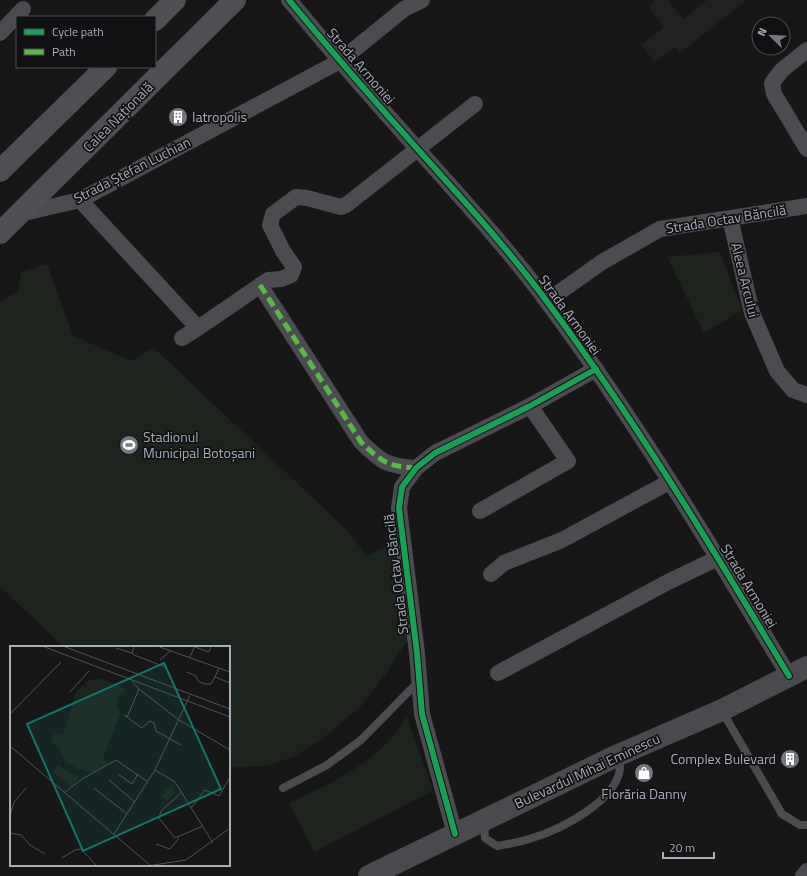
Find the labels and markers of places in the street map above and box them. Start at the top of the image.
building icon: Iatropolis [167,106,189,128]
place label: Iatropolis [192,106,247,127]
place label: Stadionul Municipal Botoșani [143,426,255,463]
sports icon: Stadionul Municipal Botoșani [118,434,140,456]
place label: Complex Bulevard [670,748,776,769]
building icon: Complex Bulevard [779,748,801,770]
shop icon: Florăria Danny [633,762,655,784]
place label: Florăria Danny [601,783,687,804]

